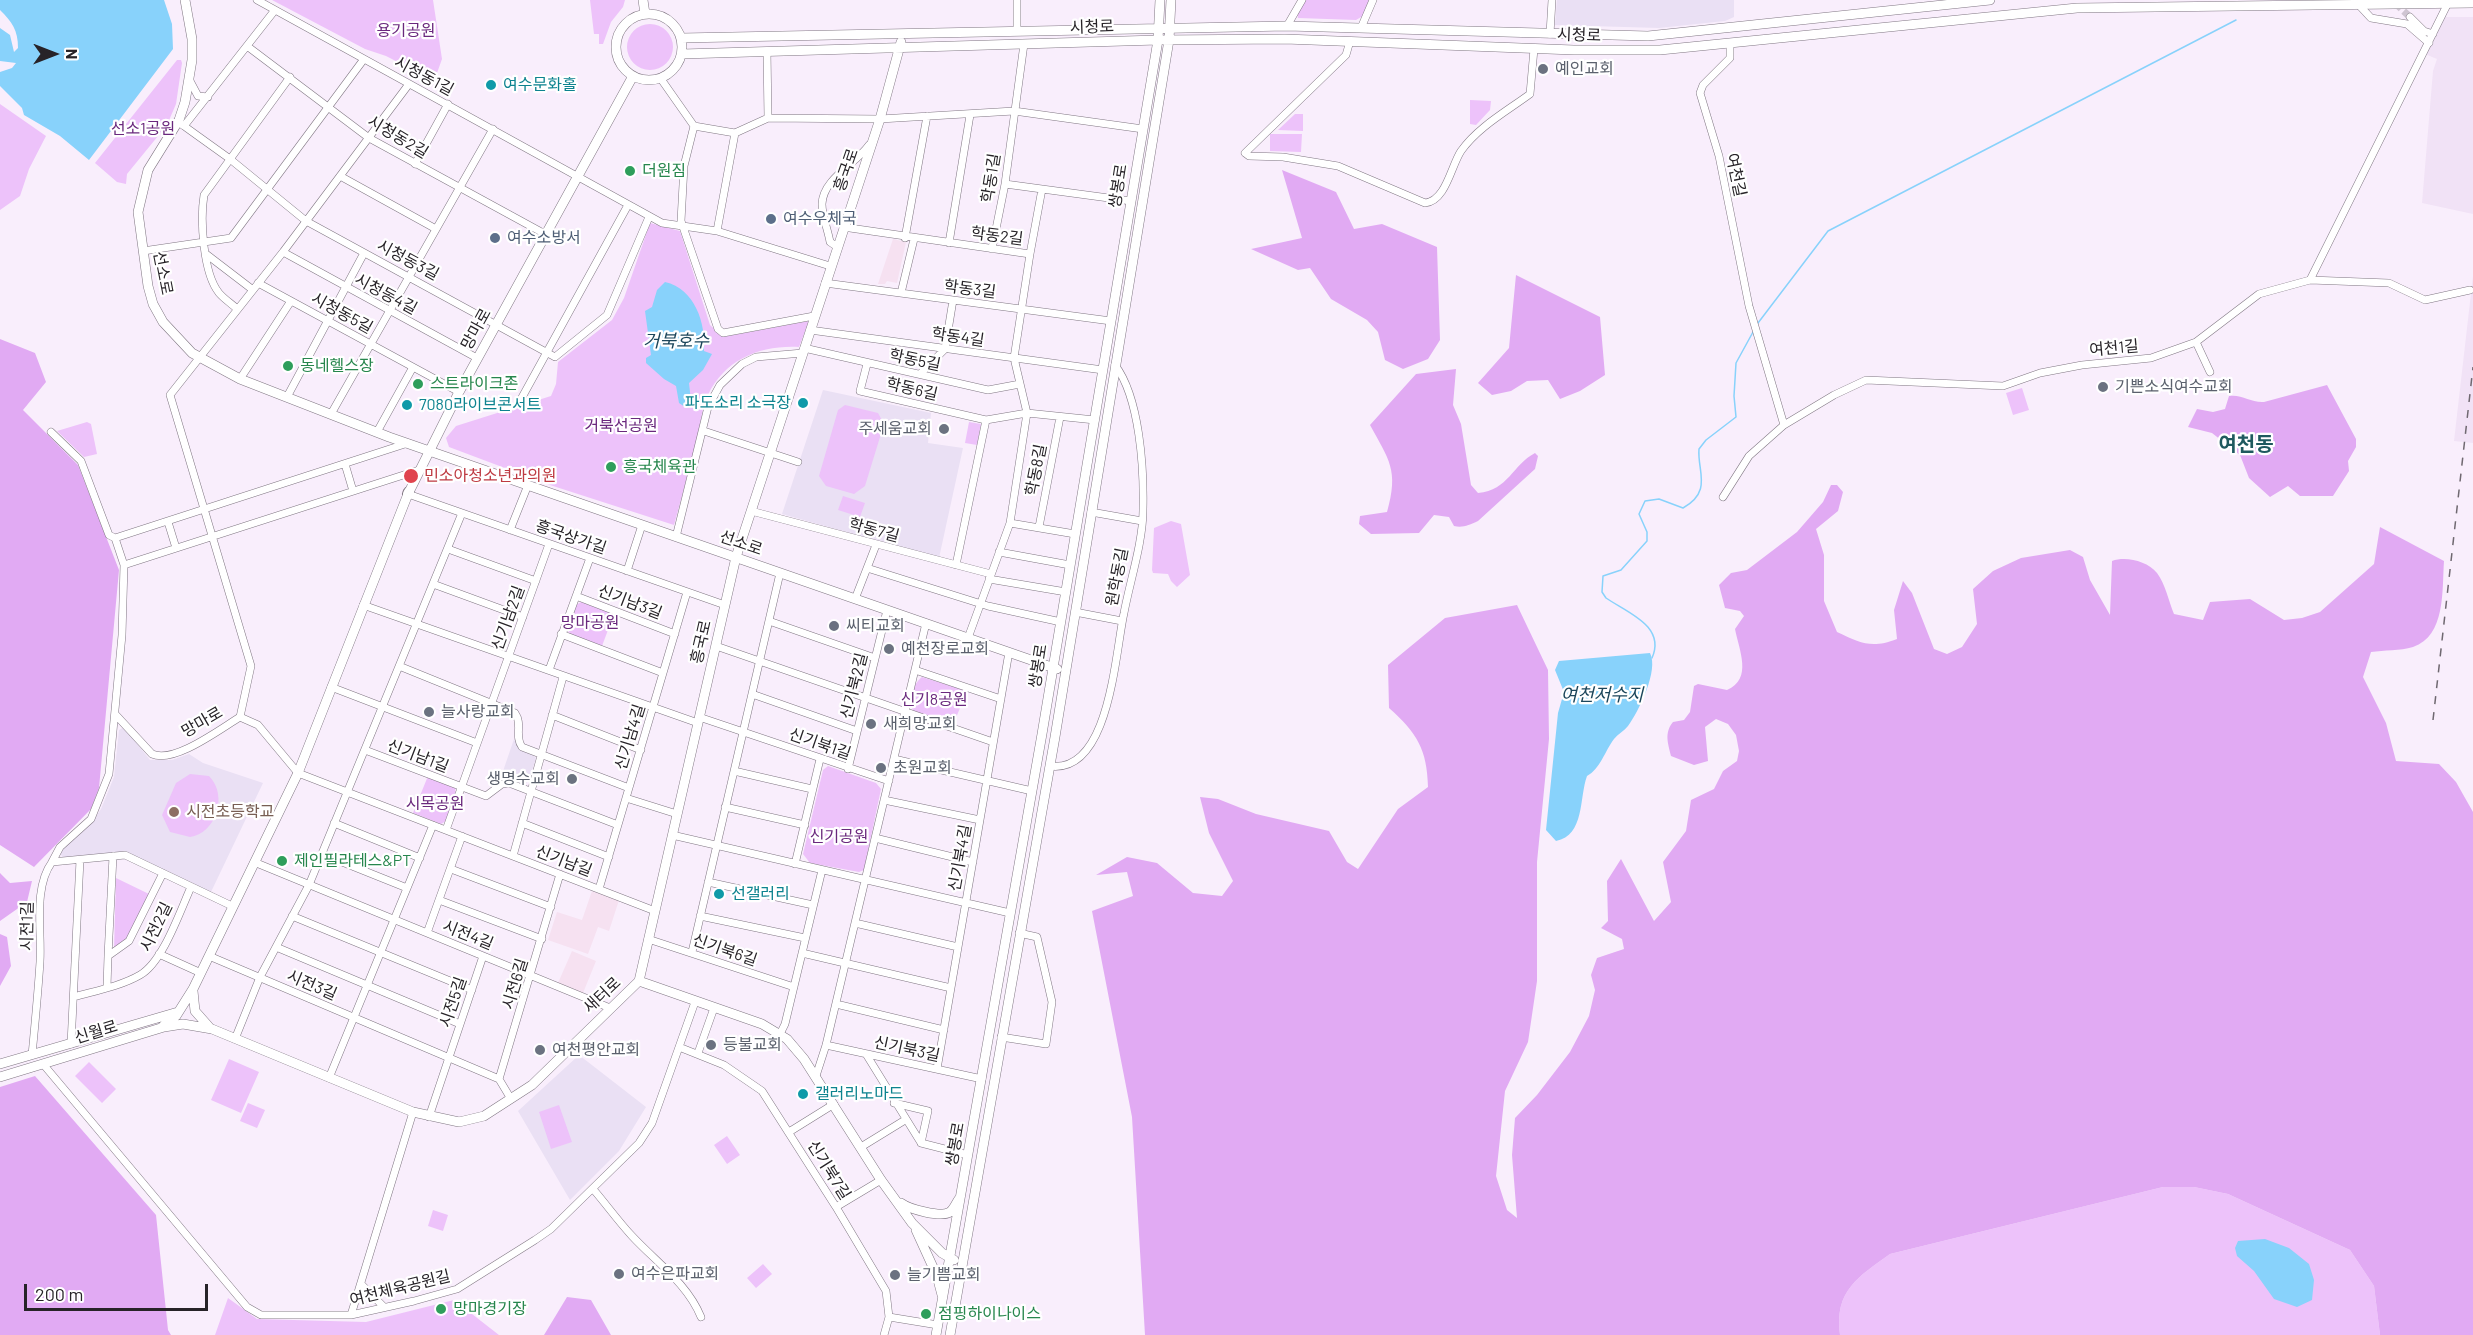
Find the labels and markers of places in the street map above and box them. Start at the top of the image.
place label: 예인교회 [1555,59,1614,79]
marker: 예인교회 [1536,62,1550,76]
place label: 여수문화홀 [503,75,577,95]
marker: 여수문화홀 [484,78,498,92]
place label: 더원짐 [642,161,686,181]
marker: 더원짐 [623,164,637,178]
place label: 여수우체국 [783,209,857,229]
marker: 여수우체국 [764,212,778,226]
place label: 여수소방서 [507,228,581,248]
marker: 여수소방서 [488,231,502,245]
place label: 동네헬스장 [300,356,374,376]
marker: 동네헬스장 [281,359,295,373]
place label: 스트라이크존 [430,374,518,394]
marker: 스트라이크존 [411,377,425,391]
place label: 기쁜소식여수교회 [2115,377,2233,397]
marker: 기쁜소식여수교회 [2096,380,2110,394]
place label: 파도소리 소극장 [685,393,791,413]
place label: 7080라이브콘서트 [419,395,541,415]
marker: 파도소리 소극장 [796,396,810,410]
marker: 7080라이브콘서트 [400,398,414,412]
place label: 주세움교회 [858,419,932,439]
marker: 주세움교회 [937,422,951,436]
place label: 흥국체육관 [623,457,697,477]
marker: 흥국체육관 [604,460,618,474]
place label: 민소아청소년과의원 [424,466,556,486]
marker: 민소아청소년과의원 [402,467,420,485]
place label: 씨티교회 [846,616,905,636]
marker: 씨티교회 [827,619,841,633]
place label: 예천장로교회 [901,639,989,659]
marker: 예천장로교회 [882,642,896,656]
place label: 늘사랑교회 [441,702,515,722]
marker: 늘사랑교회 [422,705,436,719]
place label: 새희망교회 [883,714,957,734]
marker: 새희망교회 [864,717,878,731]
place label: 초원교회 [893,758,952,778]
marker: 초원교회 [874,761,888,775]
place label: 생명수교회 [486,769,560,789]
marker: 생명수교회 [565,772,579,786]
place label: 시전초등학교 [186,802,274,822]
marker: 시전초등학교 [167,805,181,819]
place label: 제인필라테스&PT [294,851,411,871]
marker: 제인필라테스&PT [275,854,289,868]
place label: 선갤러리 [731,884,790,904]
marker: 선갤러리 [712,887,726,901]
place label: 등불교회 [723,1035,782,1055]
marker: 등불교회 [704,1038,718,1052]
place label: 여천평안교회 [552,1040,640,1060]
marker: 여천평안교회 [533,1043,547,1057]
place label: 갤러리노마드 [815,1084,903,1104]
marker: 갤러리노마드 [796,1087,810,1101]
place label: 여수은파교회 [631,1264,719,1284]
place label: 늘기쁨교회 [907,1265,981,1285]
marker: 여수은파교회 [612,1267,626,1281]
marker: 늘기쁨교회 [888,1268,902,1282]
place label: 망마경기장 [453,1299,527,1319]
marker: 망마경기장 [434,1302,448,1316]
place label: 점핑하이나이스 [938,1304,1041,1324]
marker: 점핑하이나이스 [919,1307,933,1321]

